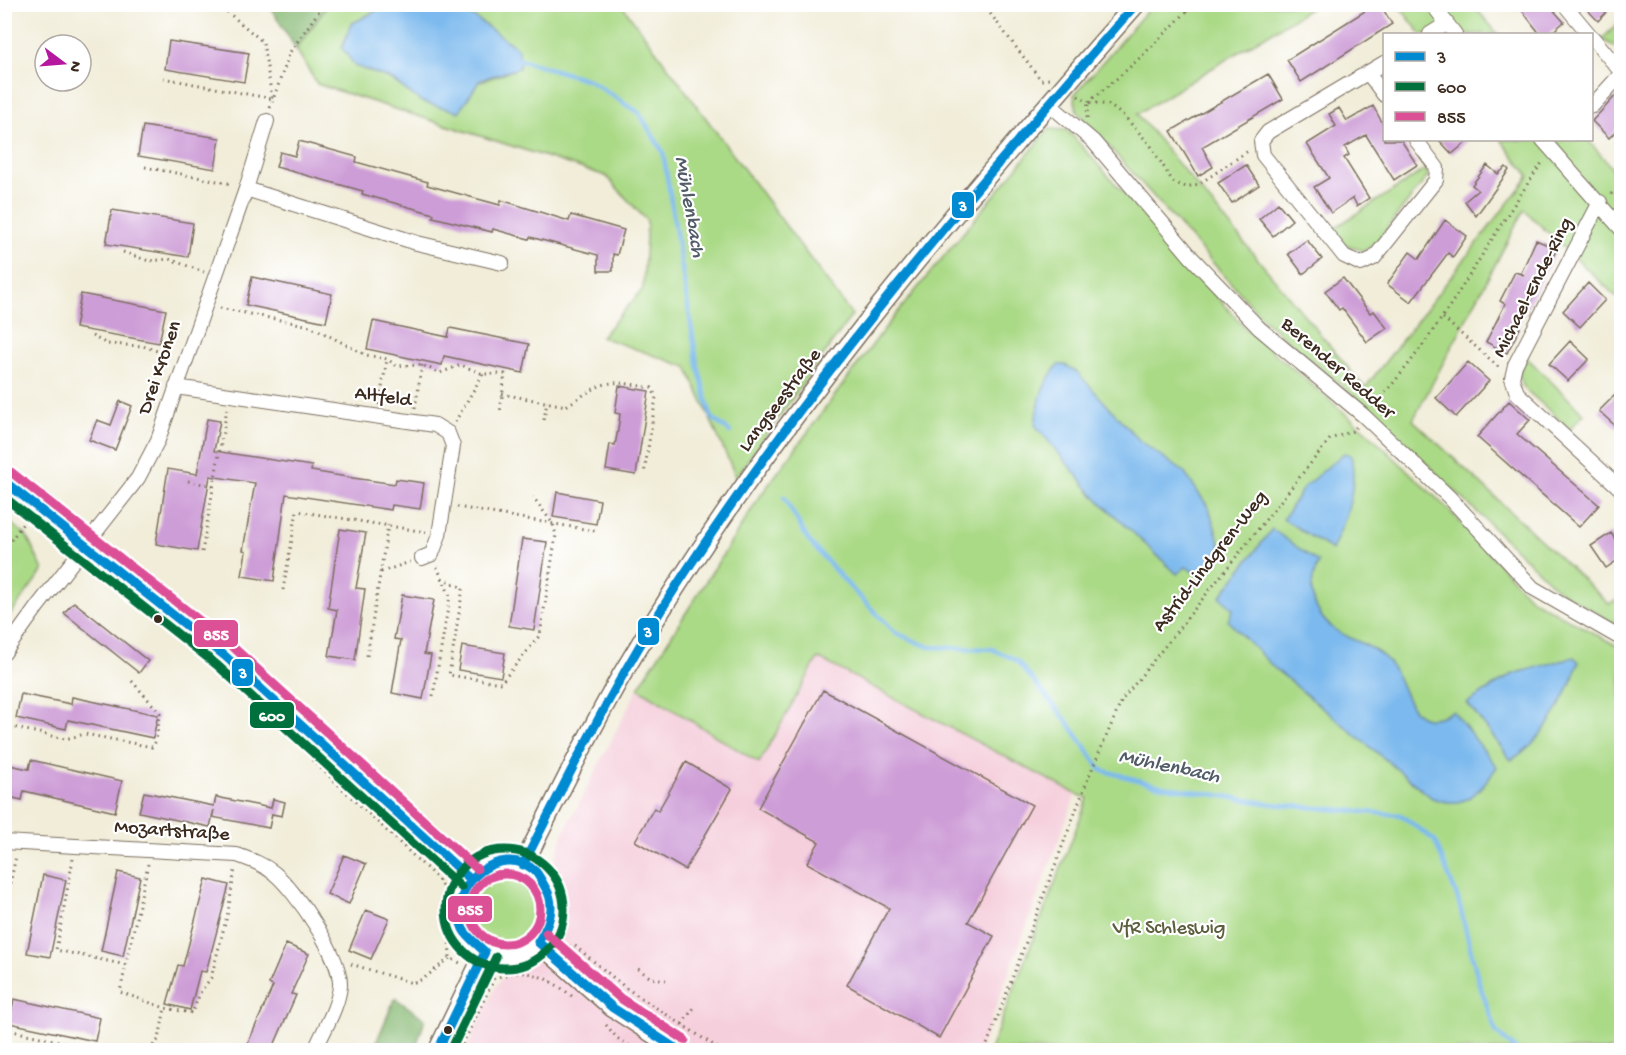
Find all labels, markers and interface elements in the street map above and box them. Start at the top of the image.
north arrow [33,33,93,93]
legend [1383,33,1593,141]
text: 3 [1436,49,1446,70]
text: N [63,59,85,74]
text: 600 [1437,79,1467,100]
text: 855 [1437,109,1466,130]
water label: Mühlenbach [667,154,709,260]
line badge: 3 [951,191,975,219]
text: 3 [958,199,967,218]
street label: Michael-Ende-Ring [1489,214,1579,362]
street label: Berender Redder [1275,313,1400,426]
street label: Drei Kronen [134,318,188,420]
street label: Langseestraße [735,344,828,457]
street label: Altfeld [353,383,415,414]
street label: Astrid-Lindgren-Weg [1149,487,1273,637]
unlabelled marker [152,613,164,625]
line badge: 3 [637,617,660,646]
line badge: 855 [193,619,239,648]
text: 3 [643,625,652,644]
text: 855 [203,628,229,647]
line badge: 3 [231,658,254,687]
text: 3 [238,666,247,685]
line badge: 600 [249,701,295,729]
text: 600 [259,709,285,728]
water label: Mühlenbach [1116,745,1222,791]
street label: Mozartstraße [114,816,231,848]
line badge: 855 [447,895,493,923]
text: 855 [457,903,483,922]
park label: VfR Schleswig [1112,918,1225,941]
unlabelled marker [442,1024,454,1036]

